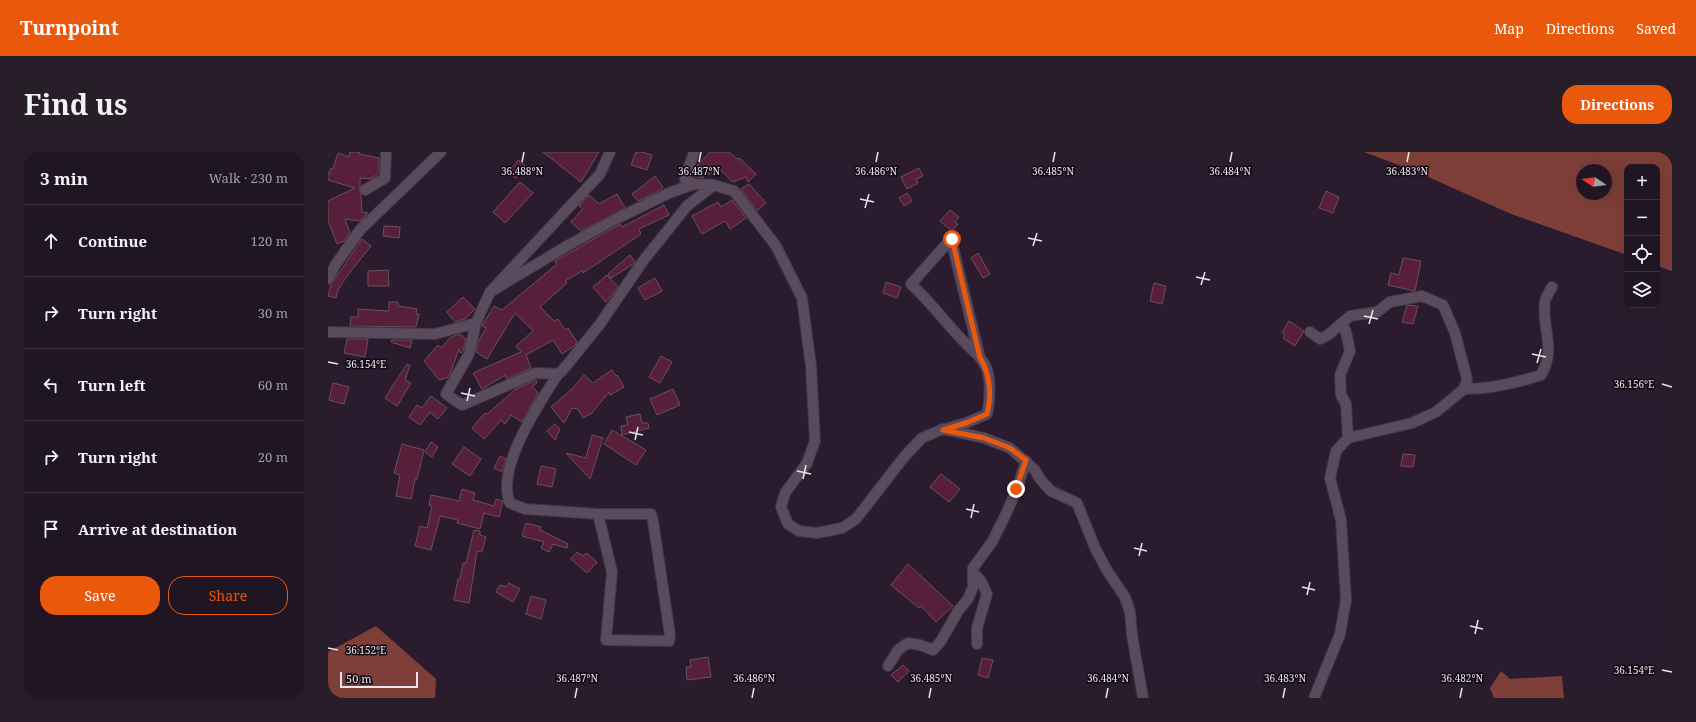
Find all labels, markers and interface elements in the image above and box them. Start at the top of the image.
text: Turnpoint [20,15,119,41]
text: Map [1494,19,1524,38]
text: Directions [1546,19,1614,38]
text: Saved [1636,19,1676,38]
text: Find us [24,85,128,123]
button: Directions [1562,85,1672,124]
text: 36.488°N [501,164,543,178]
text: 36.487°N [678,164,720,178]
text: 36.486°N [855,164,897,178]
text: 36.485°N [1032,164,1074,178]
text: 36.484°N [1209,164,1251,178]
text: 36.483°N [1386,164,1428,178]
north arrow [1576,164,1612,200]
map controls [1624,164,1660,308]
button: + [1624,164,1660,200]
text: 3 min [40,167,88,190]
text: Walk · 230 m [209,169,288,187]
button: − [1624,200,1660,236]
icon: ahead [40,230,62,252]
route start [943,230,961,248]
text: Continue [78,231,147,251]
text: 120 m [251,232,288,250]
button: locate [1624,236,1660,272]
button: layers [1624,272,1660,308]
icon: right [40,302,62,324]
text: Turn right [78,303,157,323]
text: 30 m [258,304,288,322]
text: 36.154°E [346,357,386,371]
icon: left [40,374,62,396]
text: Turn left [78,375,146,395]
text: 60 m [258,376,288,394]
text: 36.156°E [1614,377,1654,391]
icon: right [40,446,62,468]
text: Turn right [78,447,157,467]
text: 20 m [258,448,288,466]
route end [1007,480,1025,498]
icon: arrive [40,518,62,540]
text: Arrive at destination [78,519,237,539]
button: Save [40,576,160,615]
button: Share [168,576,288,615]
text: 36.152°E [346,643,386,657]
text: 36.154°E [1614,663,1654,677]
scale bar [340,670,418,689]
text: 50 m [346,671,372,686]
text: 36.487°N [556,671,598,685]
text: 36.486°N [733,671,775,685]
text: 36.485°N [910,671,952,685]
text: 36.484°N [1087,671,1129,685]
text: 36.483°N [1264,671,1306,685]
text: 36.482°N [1441,671,1483,685]

